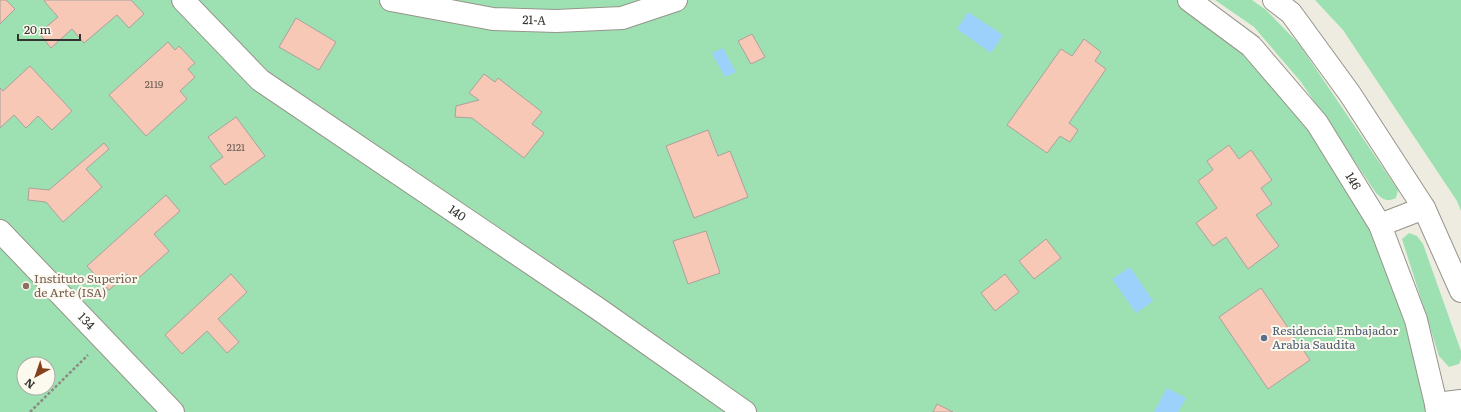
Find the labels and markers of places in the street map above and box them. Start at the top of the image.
place label: Instituto Superior de Arte (ISA) [34,269,138,301]
marker: Instituto Superior de Arte (ISA) [21,281,31,291]
place label: Residencia Embajador Arabia Saudita [1272,321,1398,353]
marker: Residencia Embajador Arabia Saudita [1259,333,1269,343]

